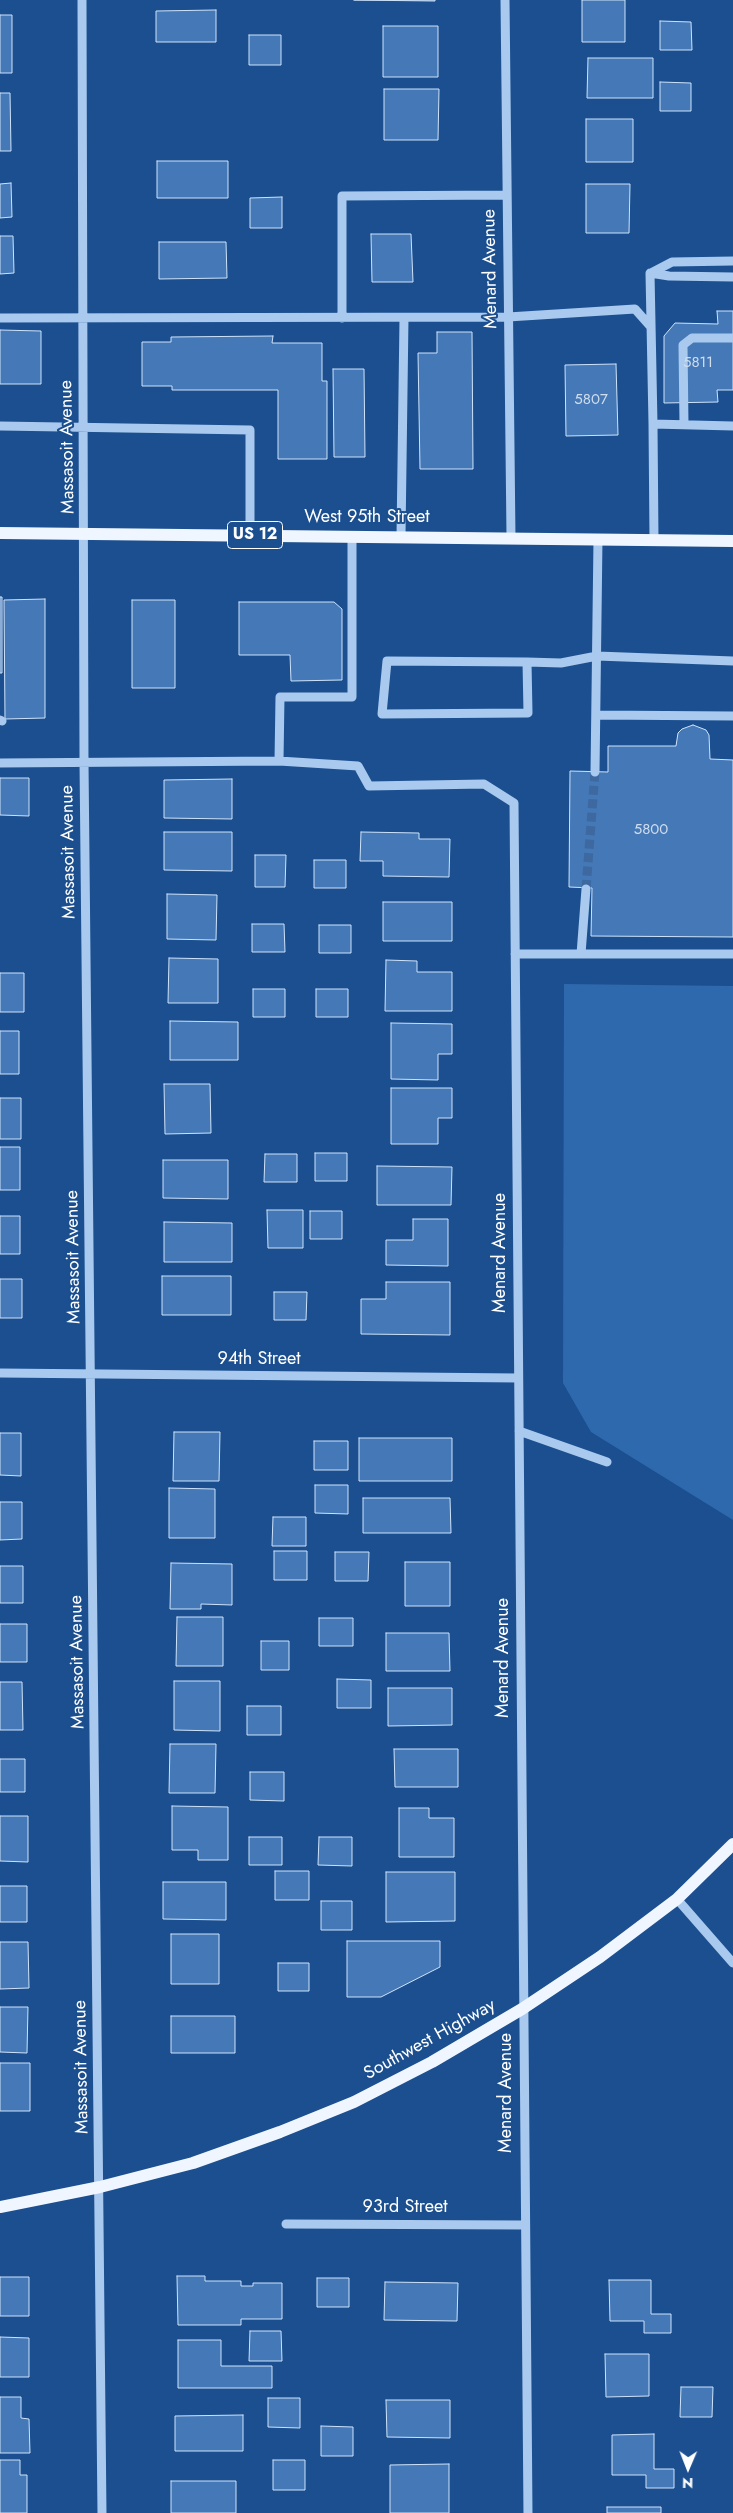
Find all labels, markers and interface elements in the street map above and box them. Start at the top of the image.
street label: Menard Avenue [479,209,503,329]
house number: 5811 [683,354,713,372]
street label: Massasoit Avenue [56,380,80,514]
house number: 5807 [574,391,608,409]
street label: West 95th Street [304,507,430,529]
road number: US 12 [228,522,282,548]
street label: Massasoit Avenue [57,785,81,919]
house number: 5800 [634,821,668,839]
street label: Massasoit Avenue [62,1190,86,1324]
street label: Menard Avenue [490,1193,512,1313]
street label: 94th Street [218,1349,300,1371]
street label: Massasoit Avenue [66,1595,90,1729]
street label: Menard Avenue [493,1598,515,1718]
street label: Southwest Highway [361,1995,499,2085]
street label: Massasoit Avenue [70,2000,94,2134]
street label: Menard Avenue [496,2033,518,2153]
street label: 93rd Street [363,2197,447,2219]
north arrow [663,2443,713,2493]
text: N [682,2473,693,2493]

